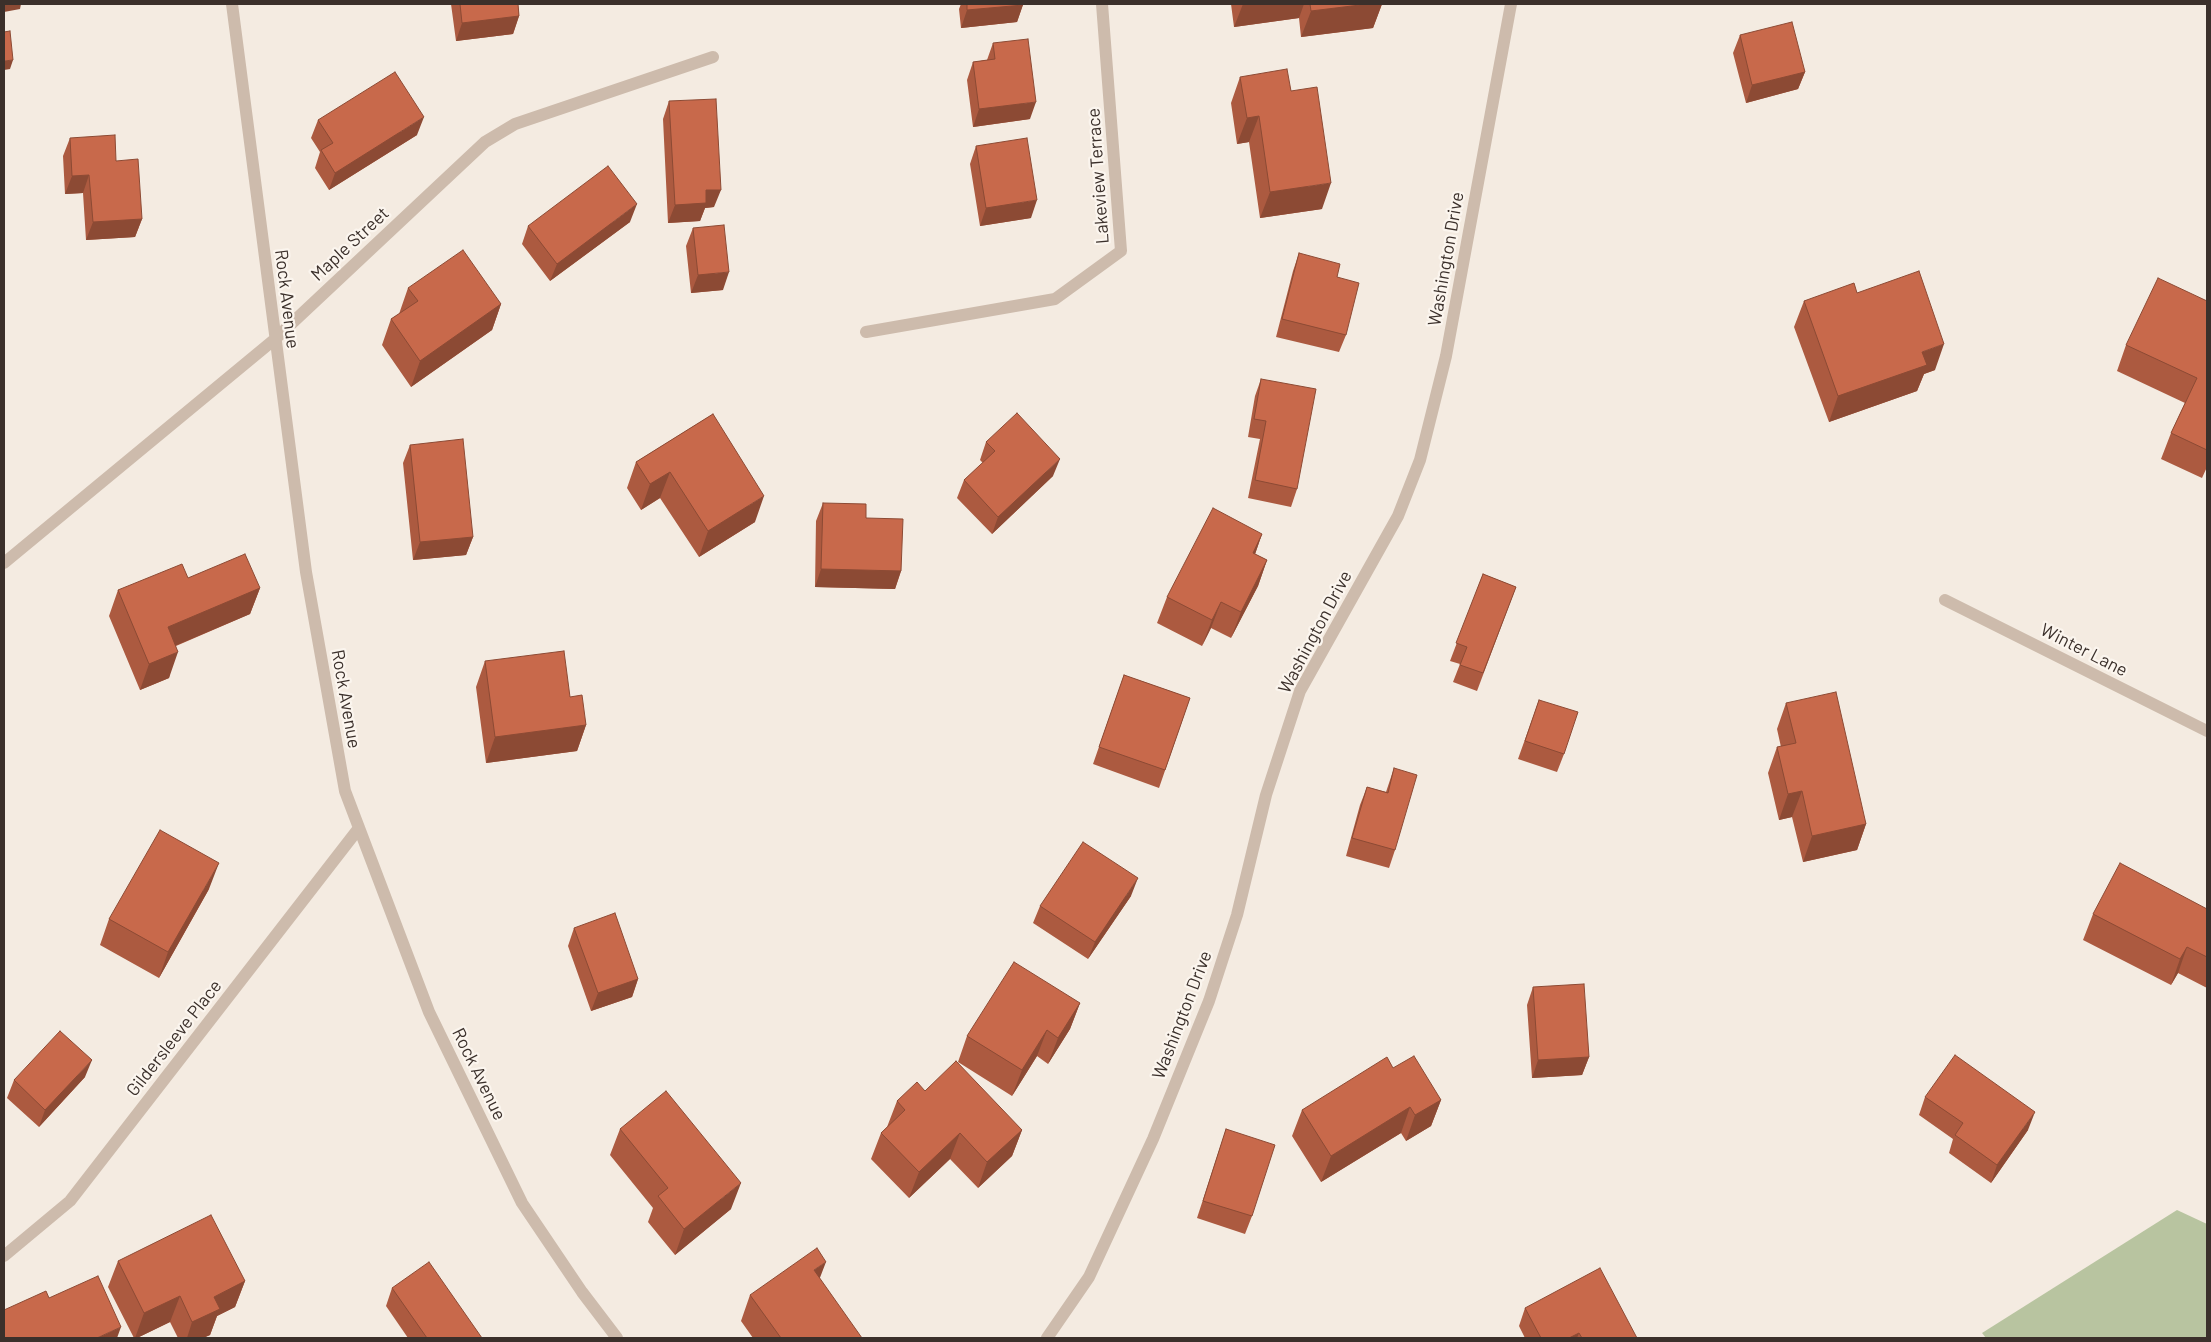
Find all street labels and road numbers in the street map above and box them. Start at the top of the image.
street label: Lakeview Terrace [1082,107,1114,245]
street label: Washington Drive [1424,190,1468,328]
street label: Maple Street [307,203,393,285]
street label: Rock Avenue [270,248,304,350]
street label: Washington Drive [1274,567,1356,697]
street label: Winter Lane [2037,619,2131,681]
street label: Rock Avenue [327,648,365,750]
street label: Washington Drive [1148,948,1216,1082]
street label: Gildersleeve Place [122,975,226,1101]
street label: Rock Avenue [447,1024,511,1124]

